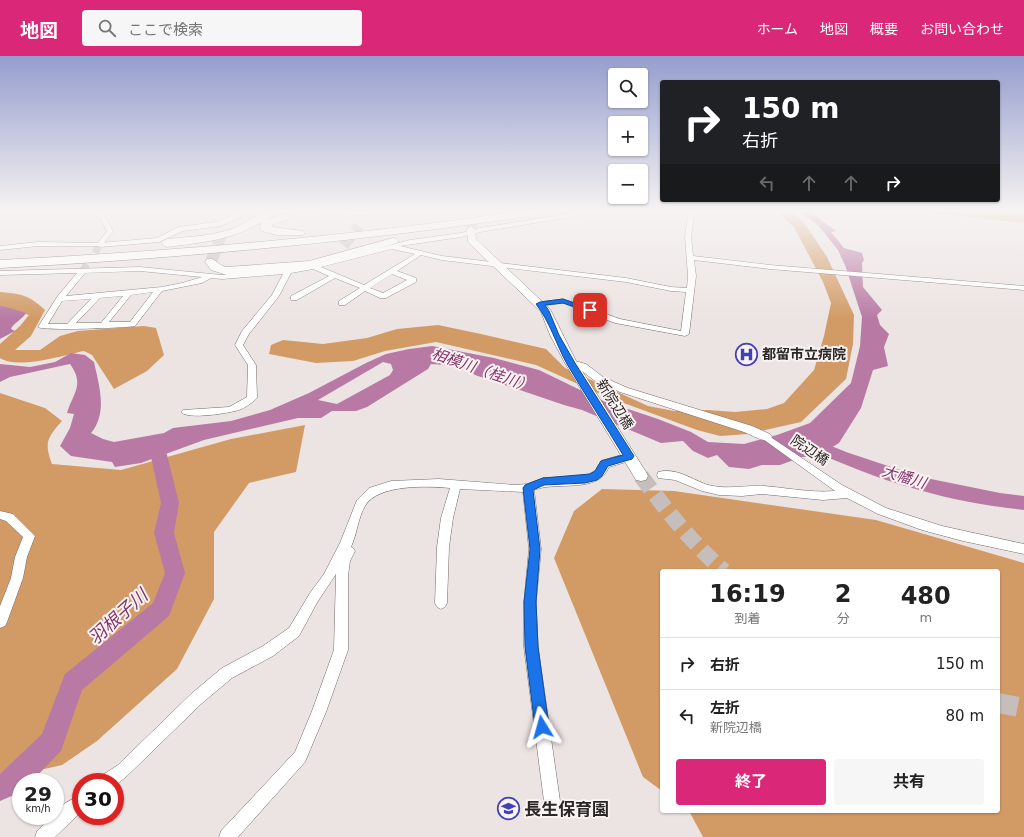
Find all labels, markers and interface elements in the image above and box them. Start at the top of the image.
search box [82,10,362,46]
icon: search [96,17,118,39]
text: 地図 [20,19,58,41]
text: ここで検索 [128,21,203,39]
text: ホーム [756,21,798,37]
text: 地図 [820,21,848,37]
text: 概要 [870,21,898,37]
text: お問い合わせ [920,21,1004,37]
map controls [608,68,648,204]
button: search [608,68,648,108]
text: 150 m [742,92,839,125]
icon: right [676,96,728,148]
button: + [608,116,648,156]
text: 右折 [742,130,778,151]
button: − [608,164,648,204]
icon: left [756,172,778,194]
icon: ahead [798,172,820,194]
icon: ahead [840,172,862,194]
icon: right [882,172,904,194]
pin [573,293,607,327]
icon: arrive [579,299,601,321]
hospital icon: 都留市立病院 [734,341,760,367]
water label: 相模川（桂川） [429,344,535,396]
place label: 都留市立病院 [762,346,846,362]
street label: 新院辺橋 [593,376,637,432]
street label: 院辺橋 [788,432,832,468]
water label: 大幡川 [880,462,930,493]
text: 16:19 [709,580,786,608]
text: 2 [835,580,851,608]
text: 480 [901,582,951,610]
water label: 羽根子川 [84,583,153,649]
text: m [919,610,932,625]
text: 到着 [734,611,760,626]
text: 分 [837,611,850,626]
icon: right [676,653,698,675]
text: 150 m [936,655,984,673]
text: 右折 [710,656,740,674]
text: 左折 [710,699,740,717]
icon: left [676,705,698,727]
position arrow [521,706,563,748]
text: 80 m [946,707,984,725]
text: 新院辺橋 [710,720,762,735]
button: 終了 [676,759,826,805]
button: 共有 [834,759,984,805]
speed limit sign: 30 [72,773,124,825]
text: 29 [24,782,52,806]
school or university icon: 長生保育園 [496,796,522,822]
place label: 長生保育園 [524,799,609,819]
text: km/h [25,803,51,814]

